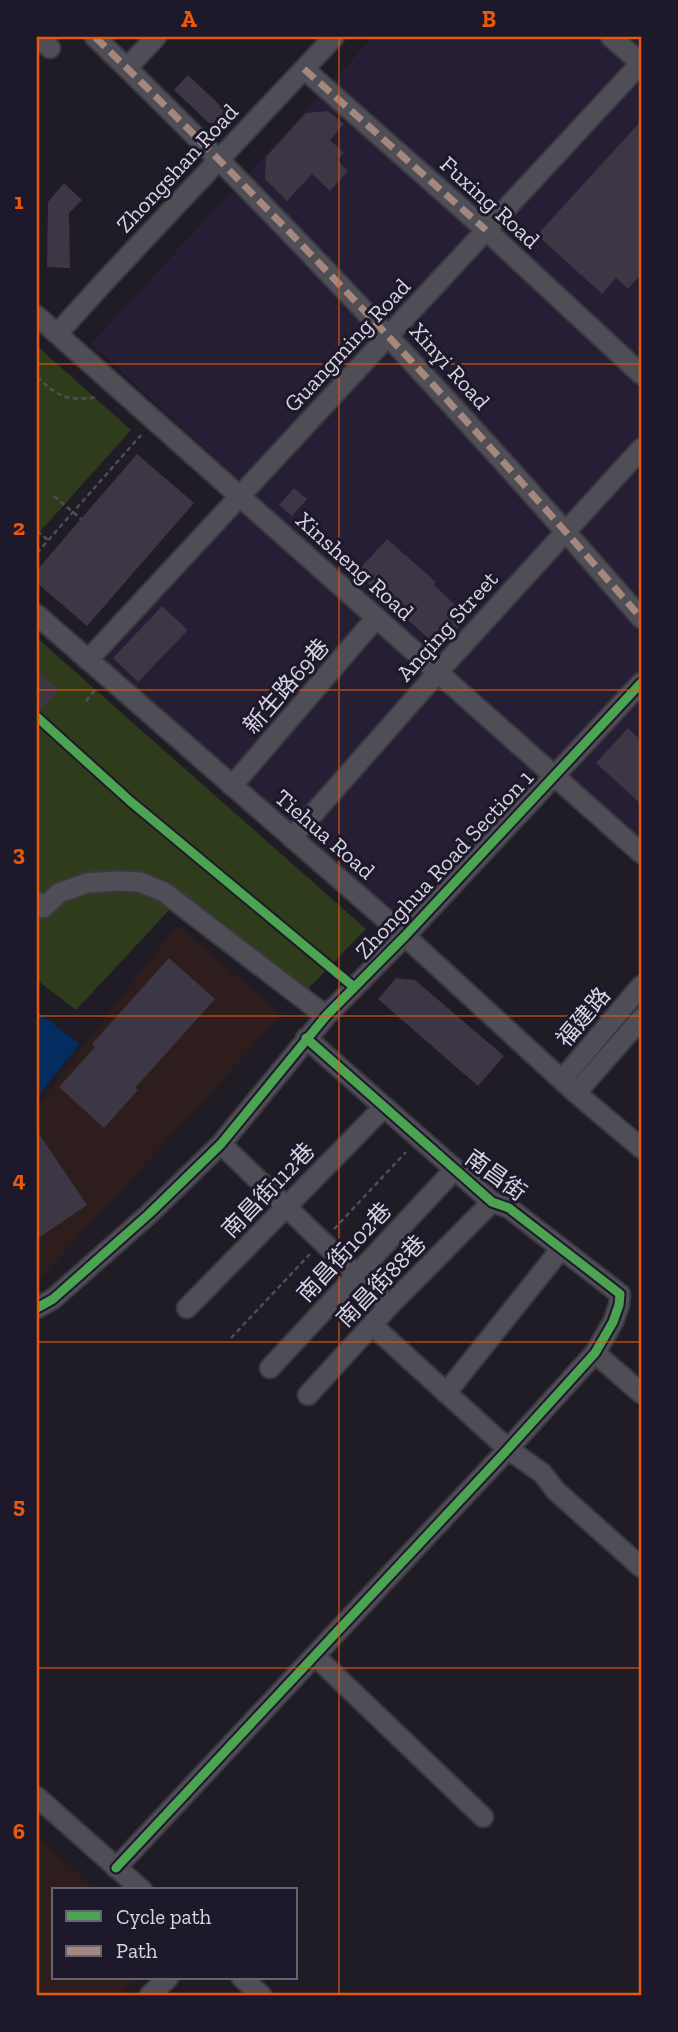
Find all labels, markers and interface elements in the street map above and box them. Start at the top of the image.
text: A [181,5,197,33]
text: B [482,5,496,33]
street label: Zhongshan Road [110,98,244,238]
street label: Fuxing Road [434,150,546,254]
text: 1 [14,187,24,215]
street label: Guangming Road [278,272,416,418]
street label: Xinyi Road [404,317,496,415]
street label: Xinsheng Road [291,506,420,626]
text: 2 [13,513,25,541]
street label: Anqing Street [390,565,504,687]
street label: 新生路69巷 [237,633,335,739]
street label: Zhonghua Road Section 1 [349,764,539,964]
street label: Tiehua Road [269,783,381,885]
text: 3 [13,839,25,867]
street label: 福建路 [550,982,616,1052]
street label: 南昌街112巷 [216,1137,320,1243]
street label: 南昌街 [460,1143,532,1207]
text: 4 [12,1165,26,1193]
street label: 南昌街102巷 [291,1196,397,1308]
street label: 南昌街88巷 [330,1229,432,1333]
text: 5 [13,1491,25,1519]
text: 6 [13,1817,25,1845]
legend [52,1888,298,1980]
text: Cycle path [116,1904,211,1929]
text: Path [116,1938,158,1963]

